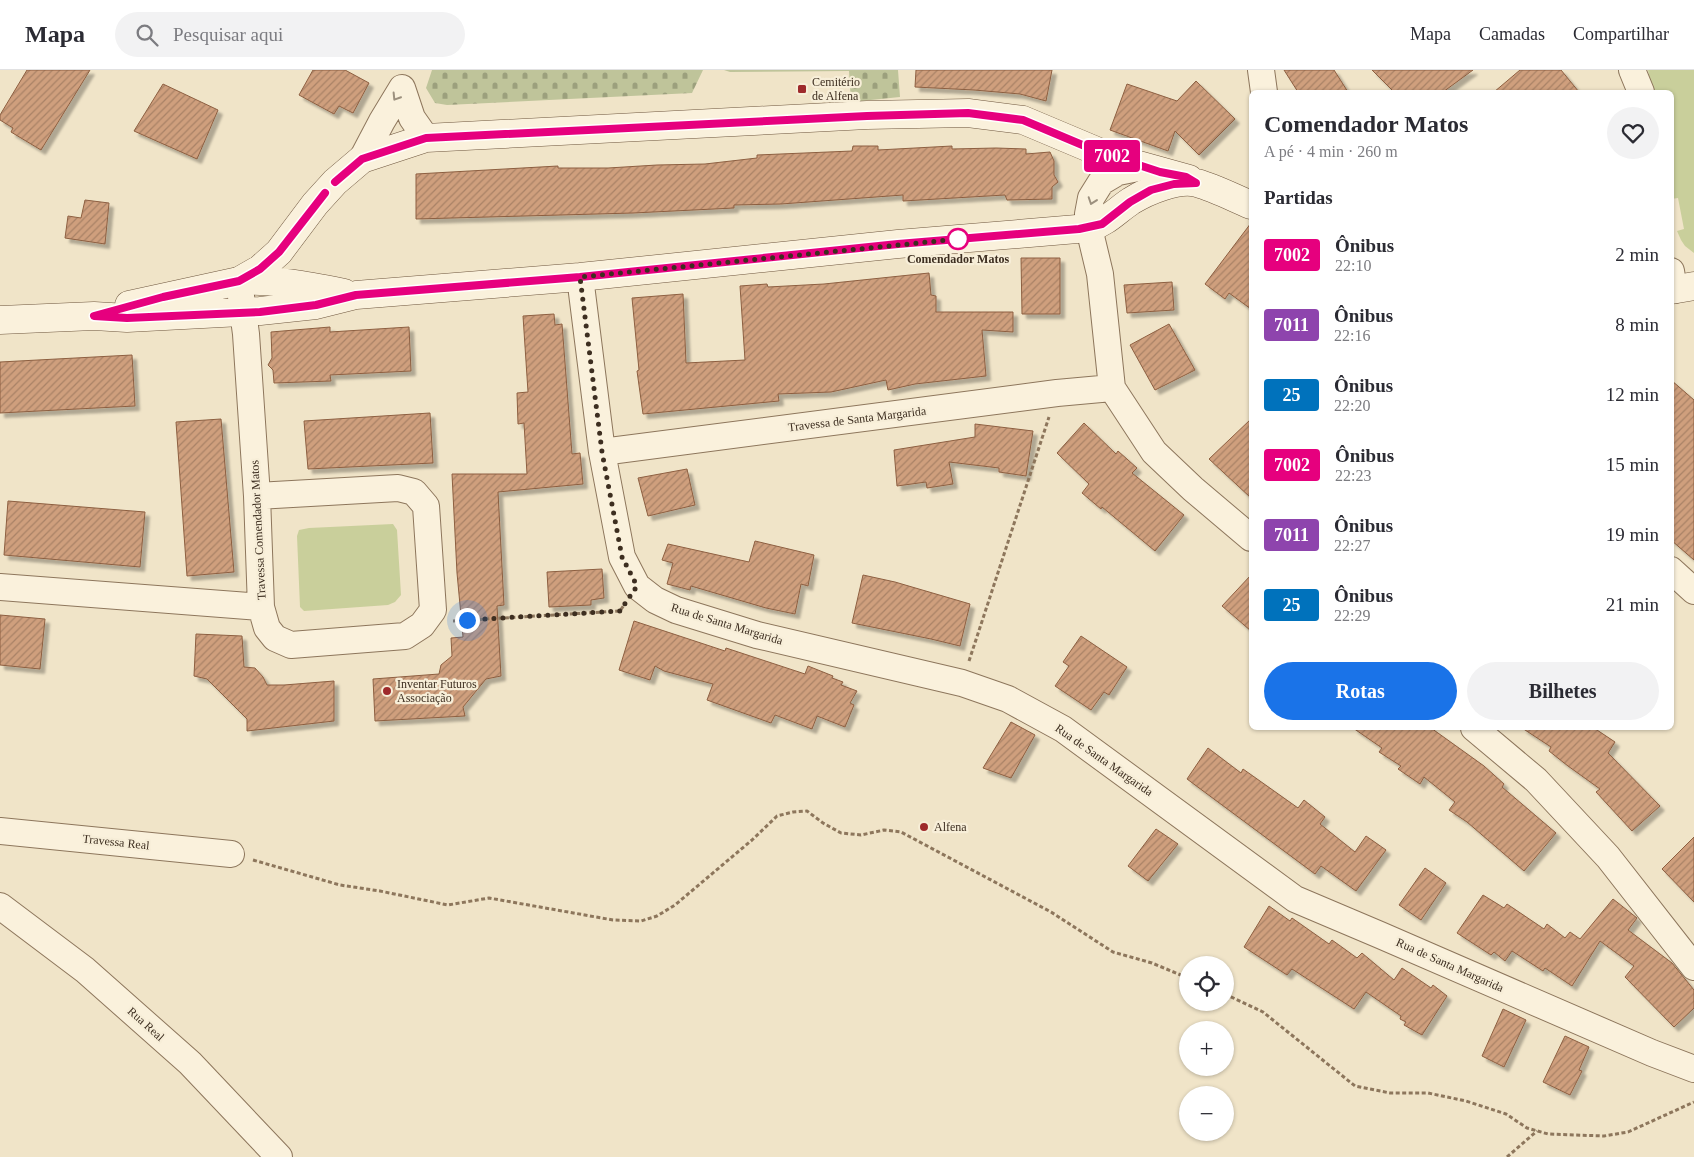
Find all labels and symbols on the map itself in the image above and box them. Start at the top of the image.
place label: Cemitério de Alfena [812,75,860,103]
marker: Cemitério de Alfena [796,83,808,95]
one-way arrow [393,92,403,101]
line badge: 7002 [1077,140,1147,172]
one-way arrow [1087,196,1097,205]
marker: Comendador Matos [947,228,969,250]
place label: Comendador Matos [907,252,1009,266]
street label: Travessa de Santa Margarida [787,404,927,434]
street label: Travessa Comendador Matos [247,459,269,600]
street label: Rua de Santa Margarida [669,600,785,648]
your location [455,608,480,633]
place label: Inventar Futuros Associação [397,677,477,705]
marker: Inventar Futuros Associação [381,685,393,697]
street label: Rua de Santa Margarida [1052,721,1156,799]
place label: Alfena [934,820,967,834]
marker: Alfena [918,821,930,833]
street label: Travessa Real [82,832,151,853]
street label: Rua de Santa Margarida [1394,935,1506,995]
street label: Rua Real [125,1004,168,1044]

